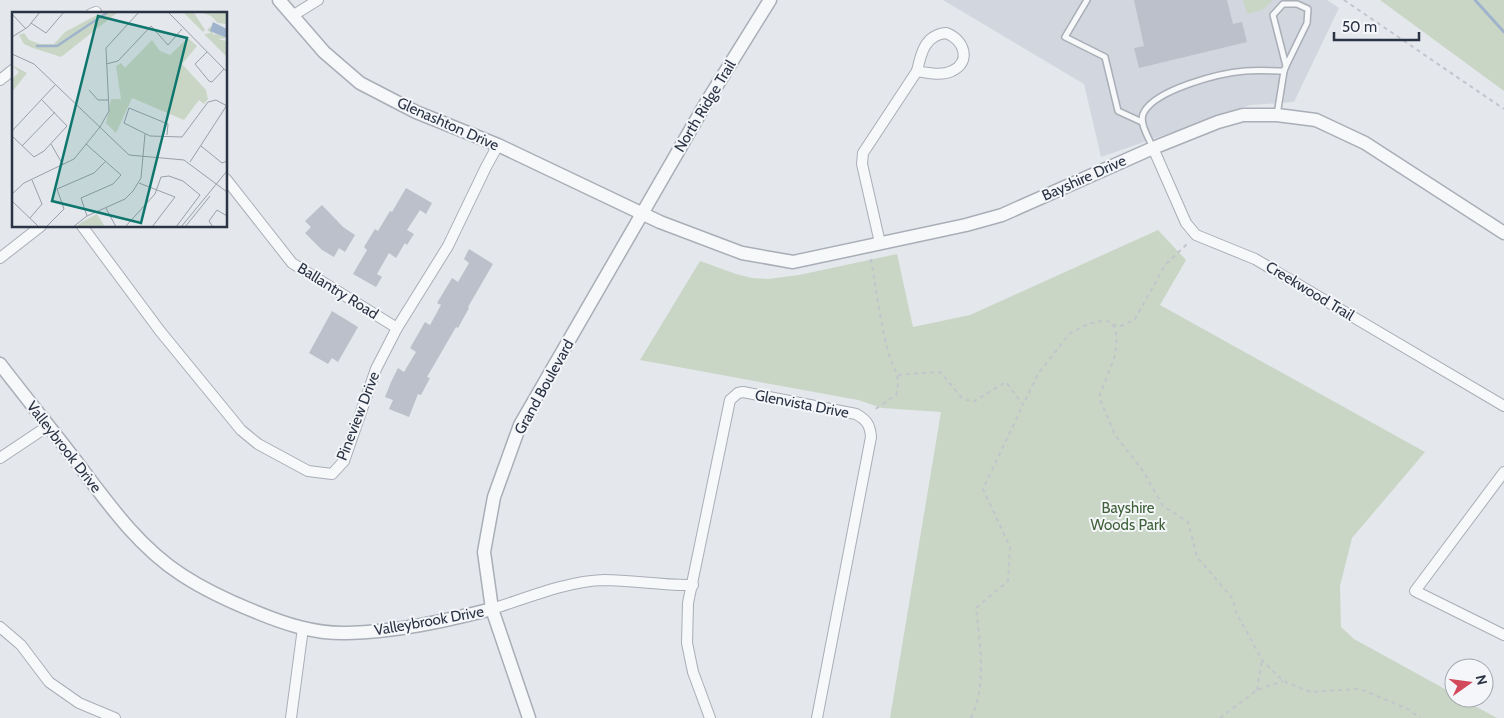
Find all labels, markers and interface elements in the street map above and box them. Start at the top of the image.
scale bar [1334,10,1419,42]
inset map [12,12,228,228]
text: 50 m [1342,18,1377,36]
street label: North Ridge Trail [670,56,740,155]
street label: Glenashton Drive [394,93,502,155]
street label: Bayshire Drive [1039,151,1129,205]
street label: Creekwood Trail [1263,258,1358,325]
street label: Ballantry Road [294,259,382,323]
street label: Grand Boulevard [511,337,577,437]
street label: Pineview Drive [333,369,383,463]
street label: Glenvista Drive [753,386,851,422]
street label: Valleybrook Drive [23,398,105,497]
park label: Bayshire Woods Park [1090,499,1166,534]
street label: Valleybrook Drive [373,602,486,640]
north arrow [1444,658,1494,708]
text: N [1472,673,1492,687]

